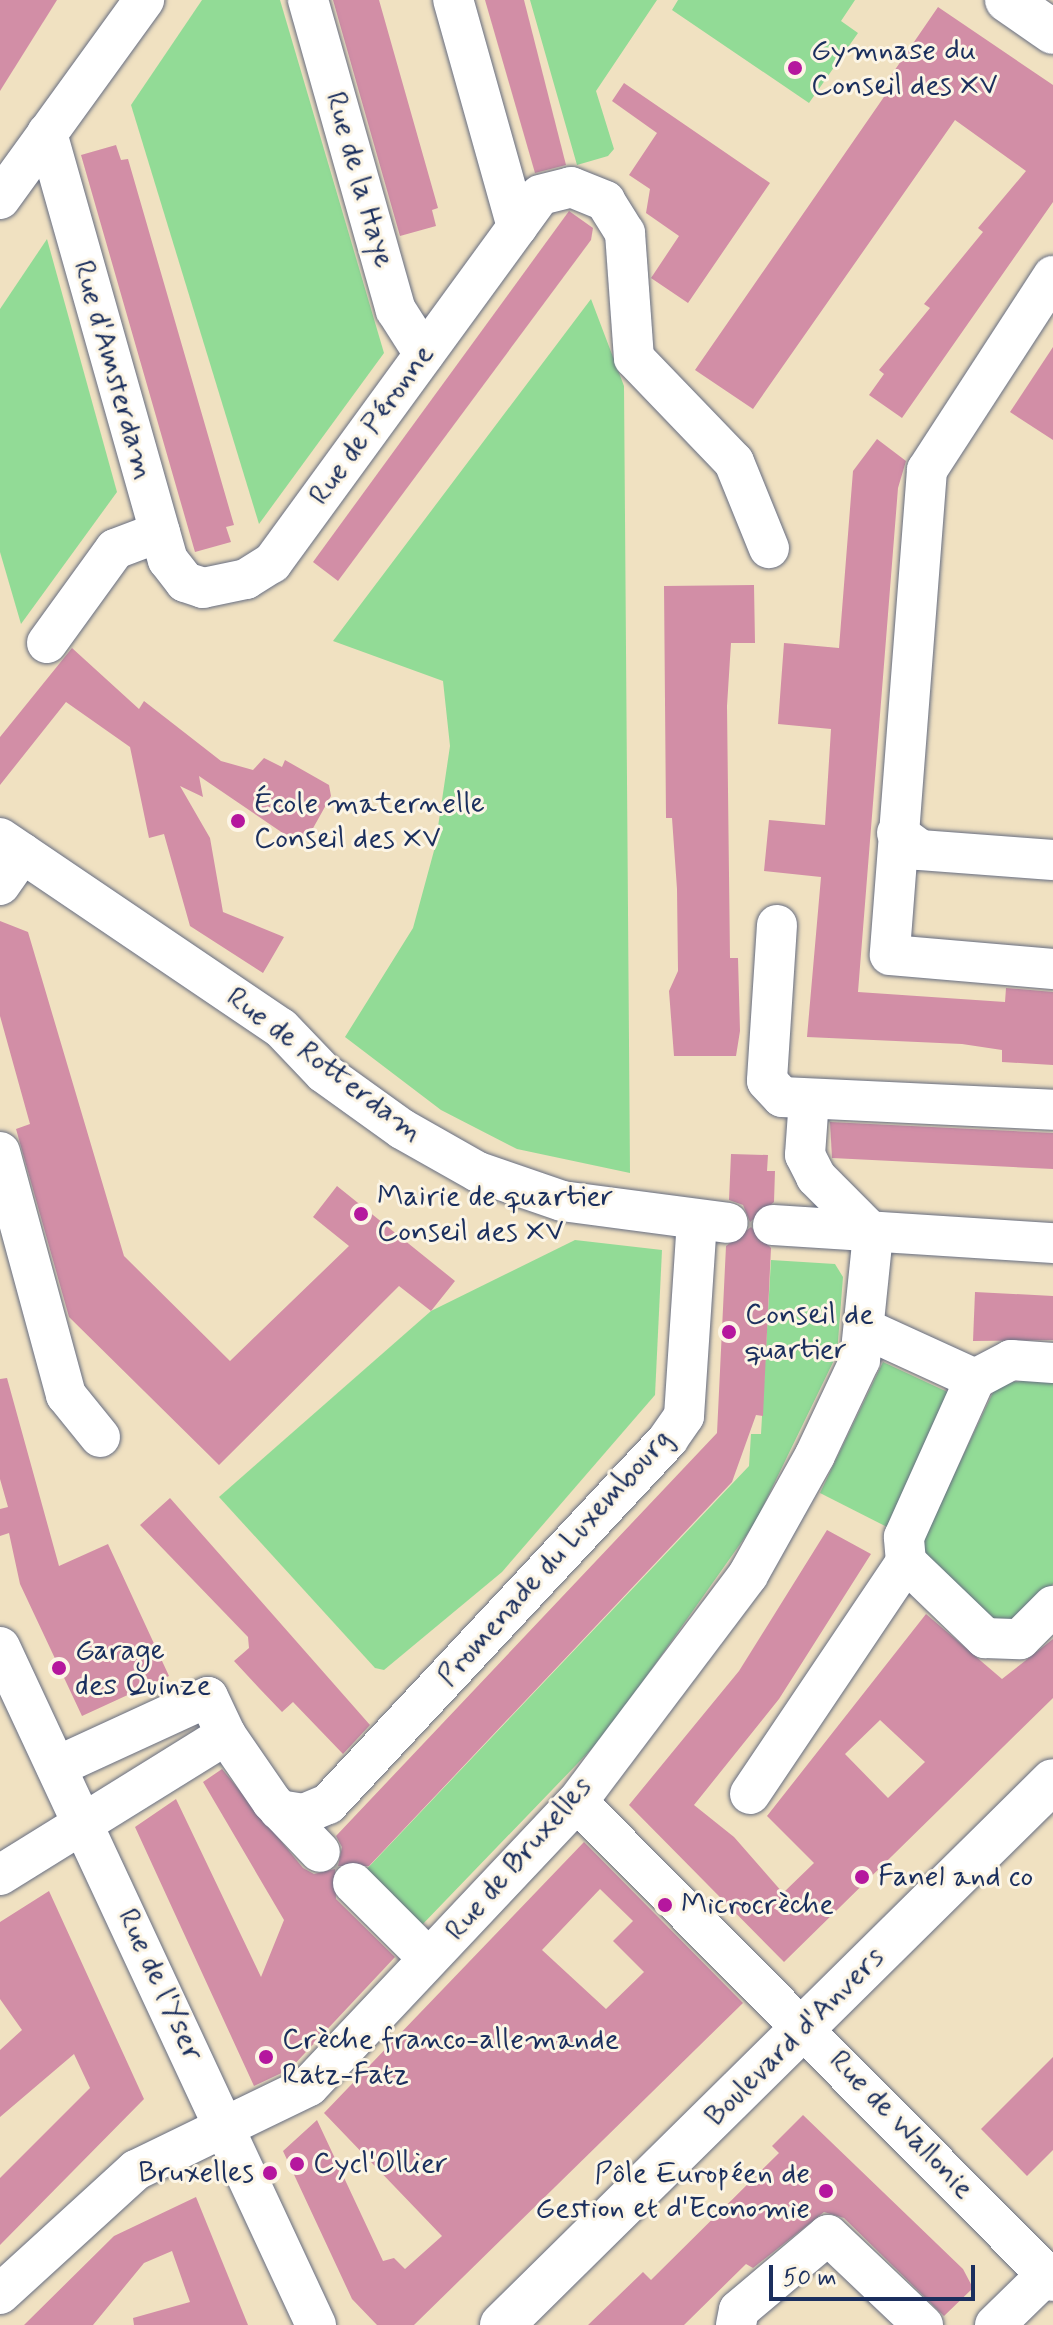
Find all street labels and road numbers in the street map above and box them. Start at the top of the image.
street label: Rue de la Haye [316,87,402,273]
street label: Rue d'Amsterdam [65,256,161,484]
street label: Rue de Péronne [301,337,443,513]
street label: Rue de Rotterdam [218,979,430,1151]
street label: Promenade du Luxembourg [426,1418,684,1698]
street label: Rue de Bruxelles [438,1770,600,1948]
street label: Rue de l'Yser [109,1903,211,2067]
street label: Boulevard d'Anvers [698,1940,892,2134]
street label: Rue de Wallonie [821,2043,981,2207]

